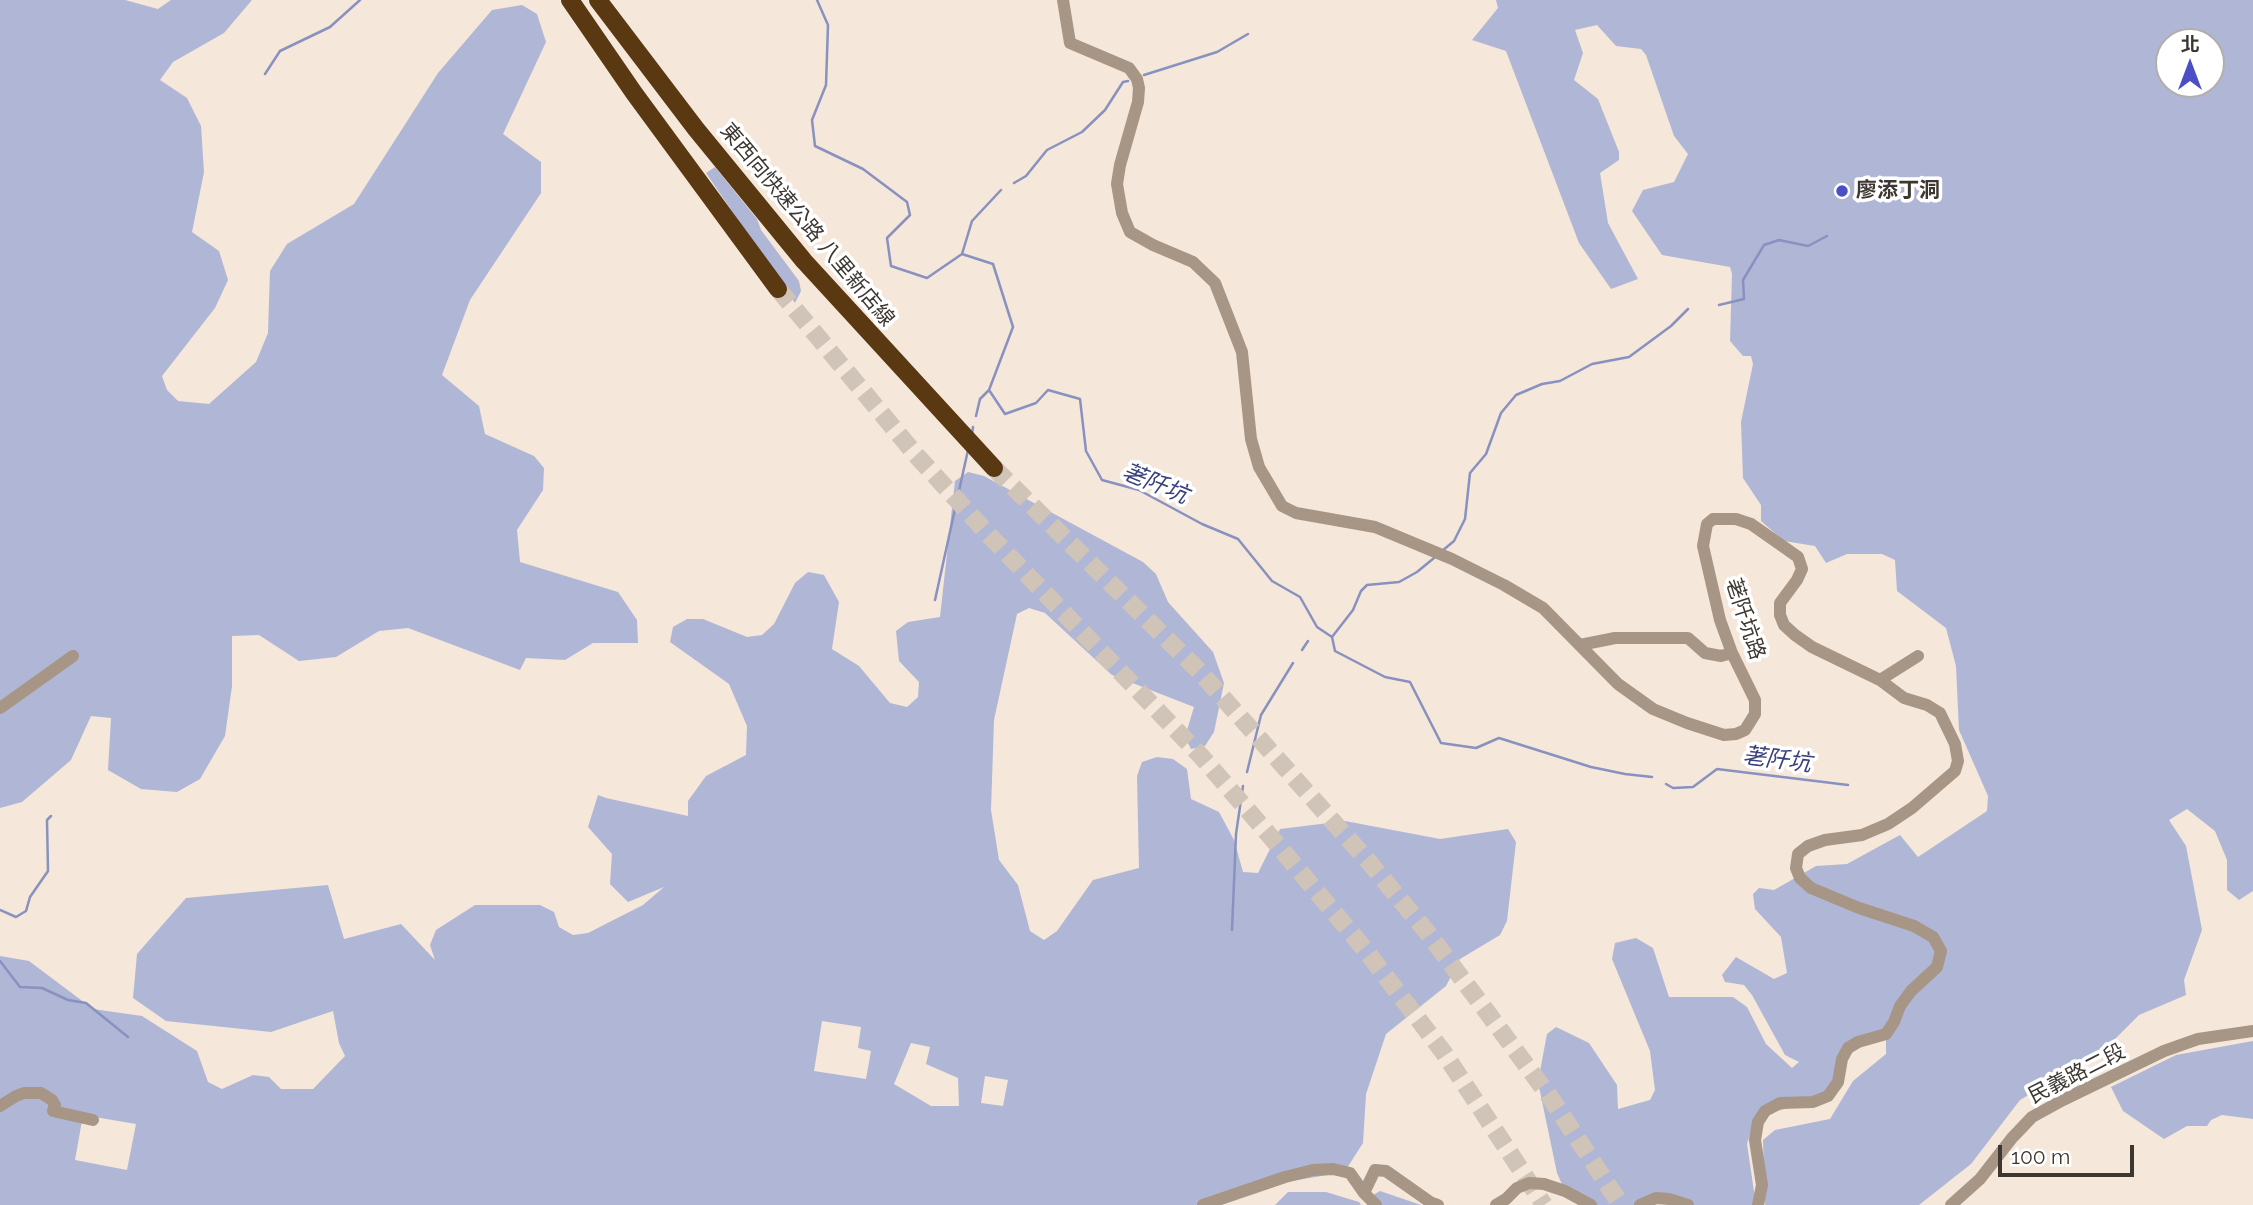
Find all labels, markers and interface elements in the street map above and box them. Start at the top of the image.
north arrow [2155,28,2225,98]
text: 北 [2180,33,2200,55]
street label: 東西向快速公路 八里新店線 [715,118,899,332]
place label: 廖添丁洞 [1856,178,1940,204]
marker: 廖添丁洞 [1834,183,1850,199]
water label: 荖阡坑 [1118,458,1192,510]
street label: 荖阡坑路 [1720,575,1770,663]
water label: 荖阡坑 [1741,742,1813,778]
street label: 民義路二段 [2025,1039,2129,1109]
scale bar [2001,1132,2138,1176]
text: 100 m [2011,1144,2070,1169]

